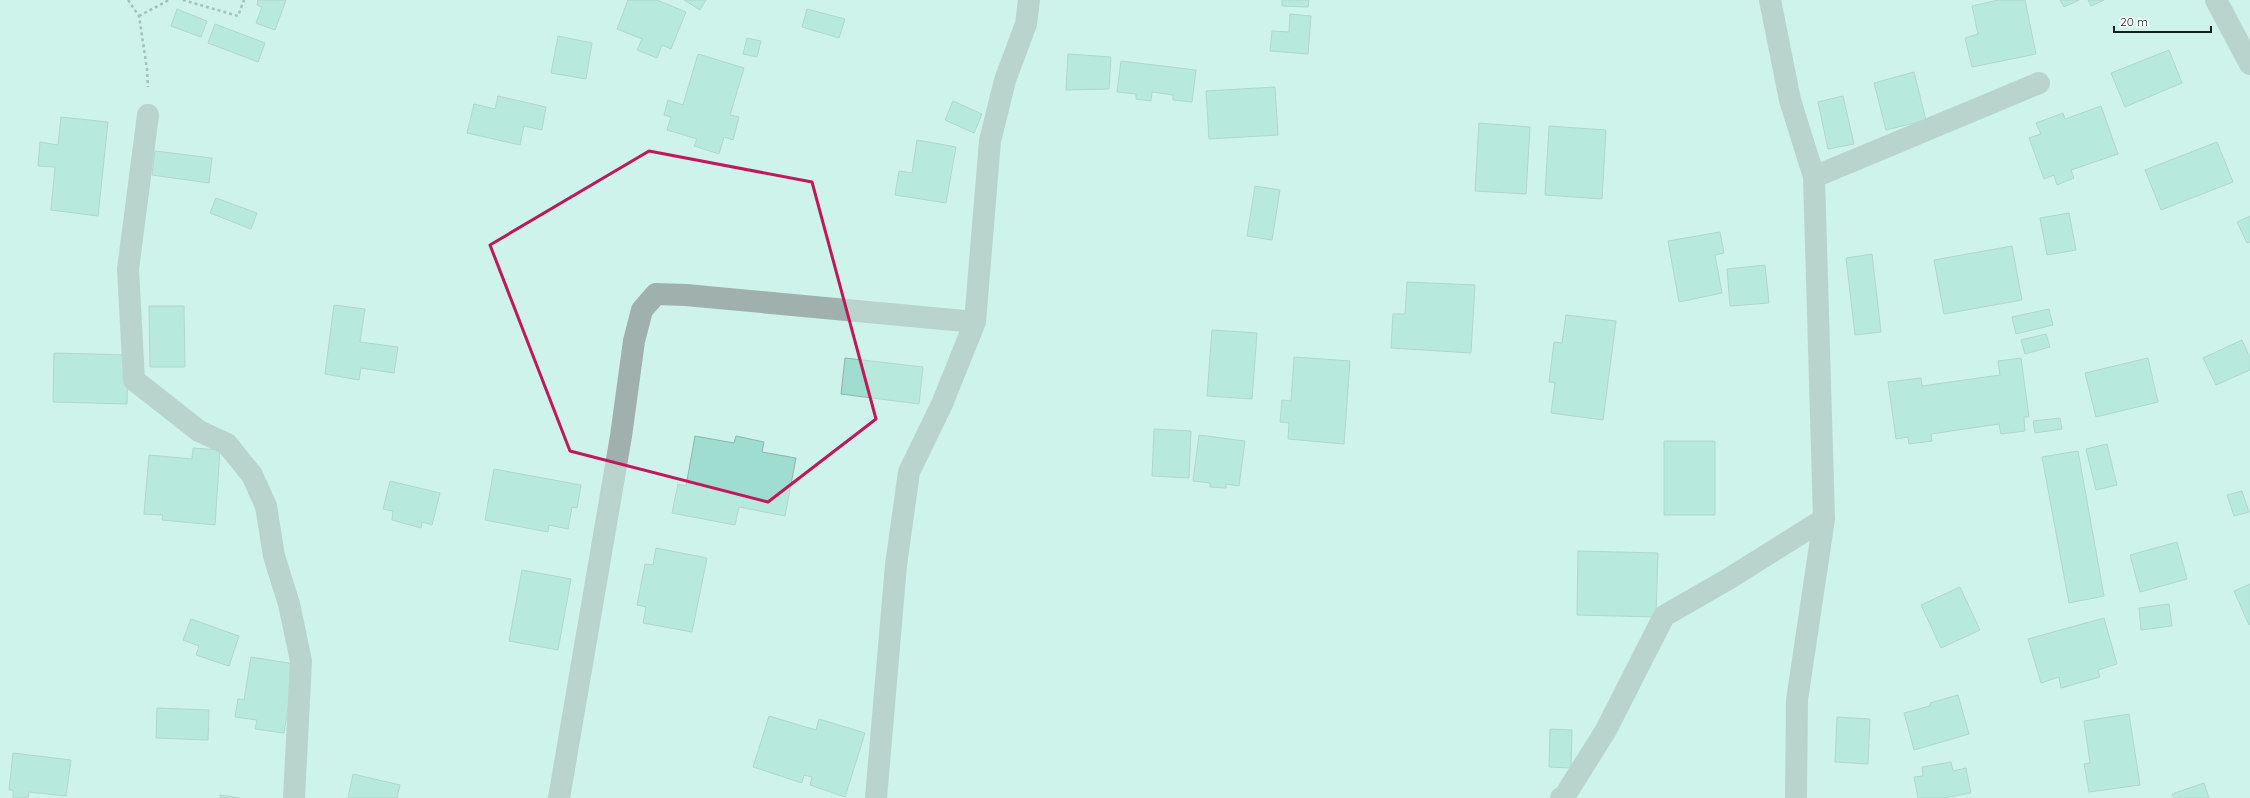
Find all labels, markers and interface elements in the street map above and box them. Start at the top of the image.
scale bar [2114,8,2211,34]
text: 20 m [2120,14,2148,29]

